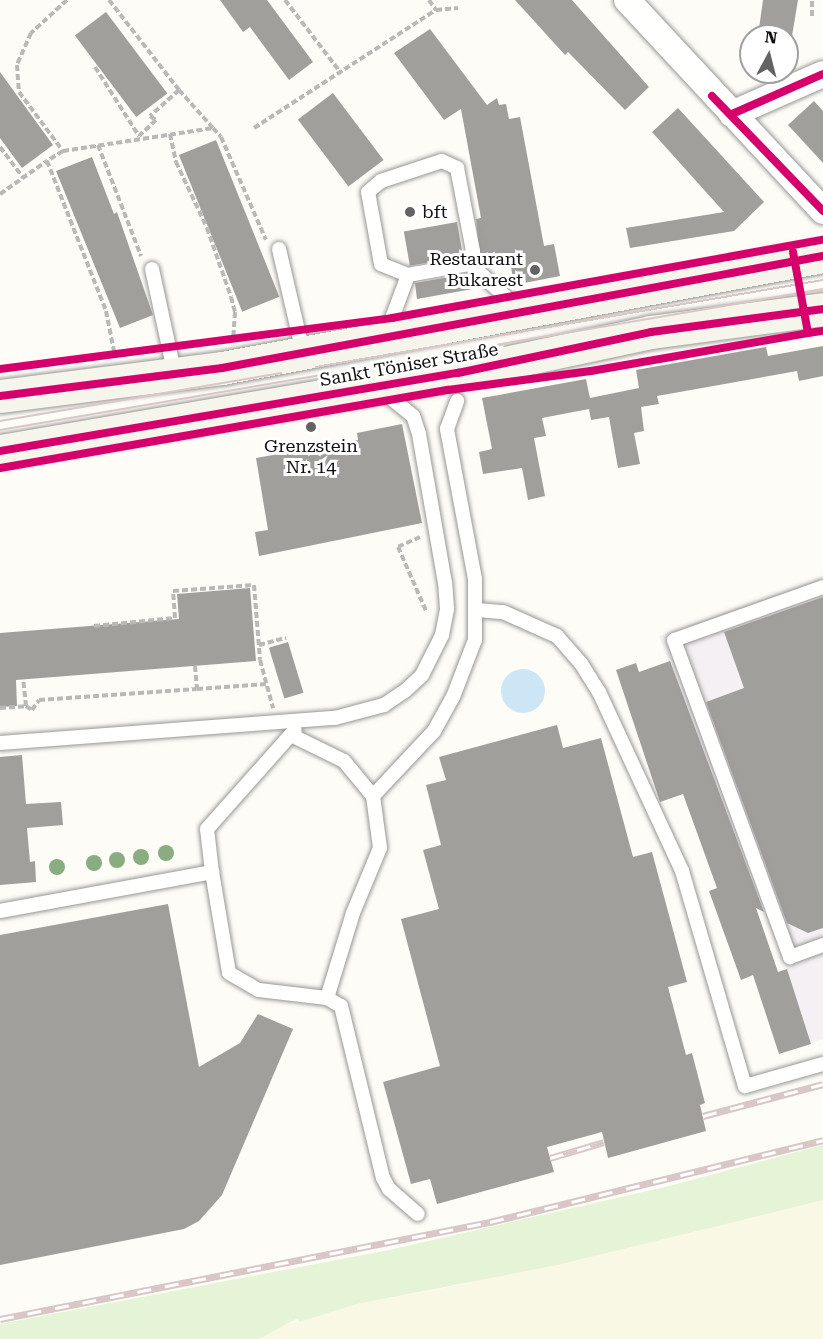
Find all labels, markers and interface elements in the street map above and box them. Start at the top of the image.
north arrow [739,24,799,84]
text: N [764,27,778,48]
place label: bft [422,201,448,223]
marker: bft [403,205,417,219]
place label: Restaurant Bukarest [430,249,523,292]
marker: Restaurant Bukarest [528,263,542,277]
street label: Sankt Töniser Straße [318,339,500,391]
marker: Grenzstein Nr. 14 [304,420,318,434]
place label: Grenzstein Nr. 14 [264,436,358,478]

